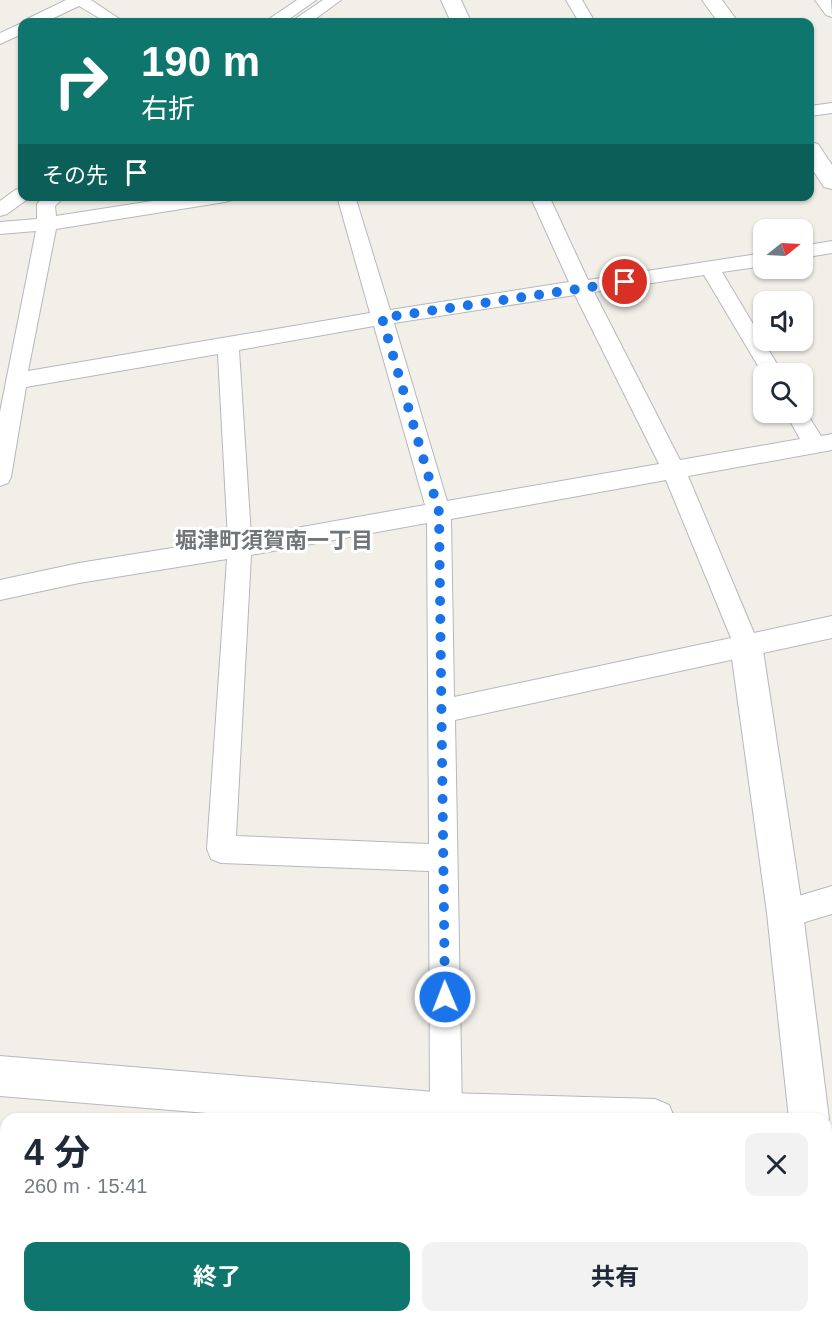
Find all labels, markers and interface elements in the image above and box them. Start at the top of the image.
text: 190 m [141,38,260,85]
icon: right [42,42,120,120]
text: 右折 [141,94,195,124]
icon: arrive [120,156,153,189]
text: その先 [42,163,108,188]
north arrow [753,219,813,279]
map controls [753,219,813,423]
pin [599,256,650,307]
icon: arrive [608,265,641,298]
button: sound [753,291,813,351]
button: search [753,363,813,423]
district label: 堀津町須賀南一丁目 [175,528,373,553]
position arrow [413,965,477,1029]
text: 4 分 [24,1132,90,1173]
button: close [745,1133,808,1196]
text: 260 m · 15:41 [24,1175,147,1197]
button: 終了 [24,1242,410,1311]
button: 共有 [422,1242,808,1311]

